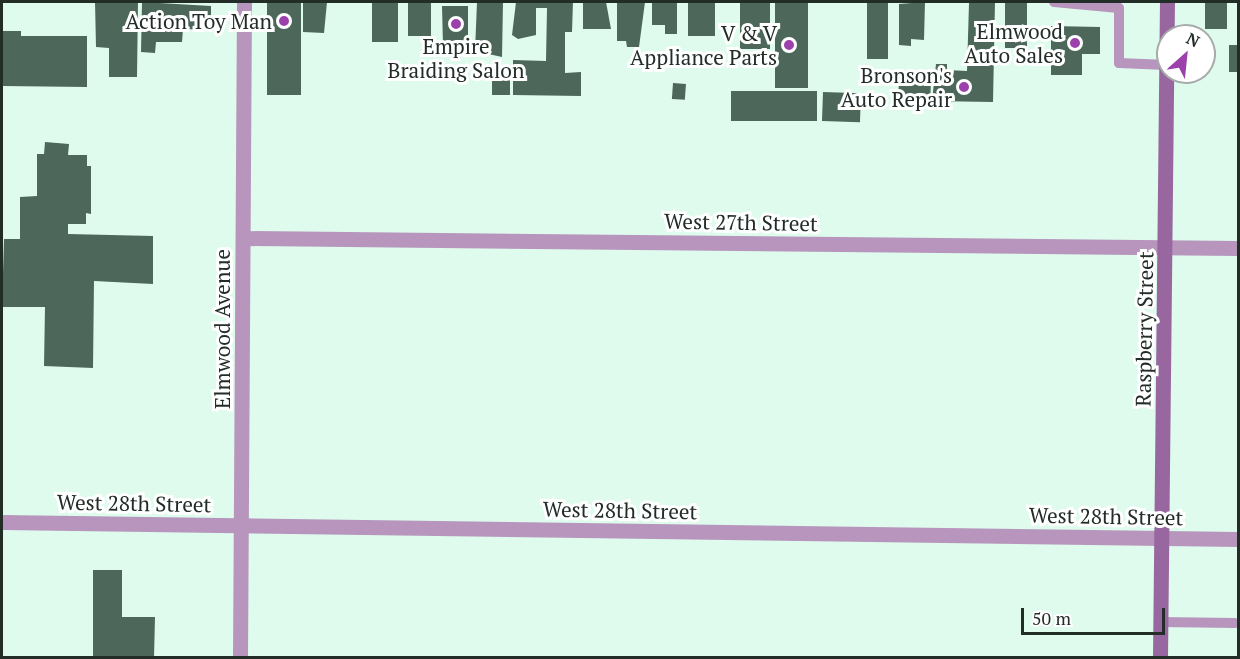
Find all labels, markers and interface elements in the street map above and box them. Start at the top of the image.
place label: Action Toy Man [125,8,272,34]
marker: Action Toy Man [277,14,291,28]
marker: Empire Braiding Salon [449,17,463,31]
place label: Elmwood Auto Sales [964,18,1063,68]
place label: V & V Appliance Parts [630,20,777,70]
north arrow [1156,24,1216,84]
text: N [1183,27,1204,52]
place label: Empire Braiding Salon [388,33,524,83]
marker: Elmwood Auto Sales [1068,36,1082,50]
marker: V & V Appliance Parts [782,38,796,52]
place label: Bronson's Auto Repair [841,62,952,112]
marker: Bronson's Auto Repair [957,80,971,94]
street label: West 27th Street [664,208,818,236]
street label: Elmwood Avenue [209,249,235,409]
street label: Raspberry Street [1130,251,1158,407]
street label: West 28th Street [57,489,211,517]
street label: West 28th Street [543,496,697,524]
street label: West 28th Street [1029,502,1183,530]
scale bar [1024,596,1168,634]
text: 50 m [1032,606,1071,630]

